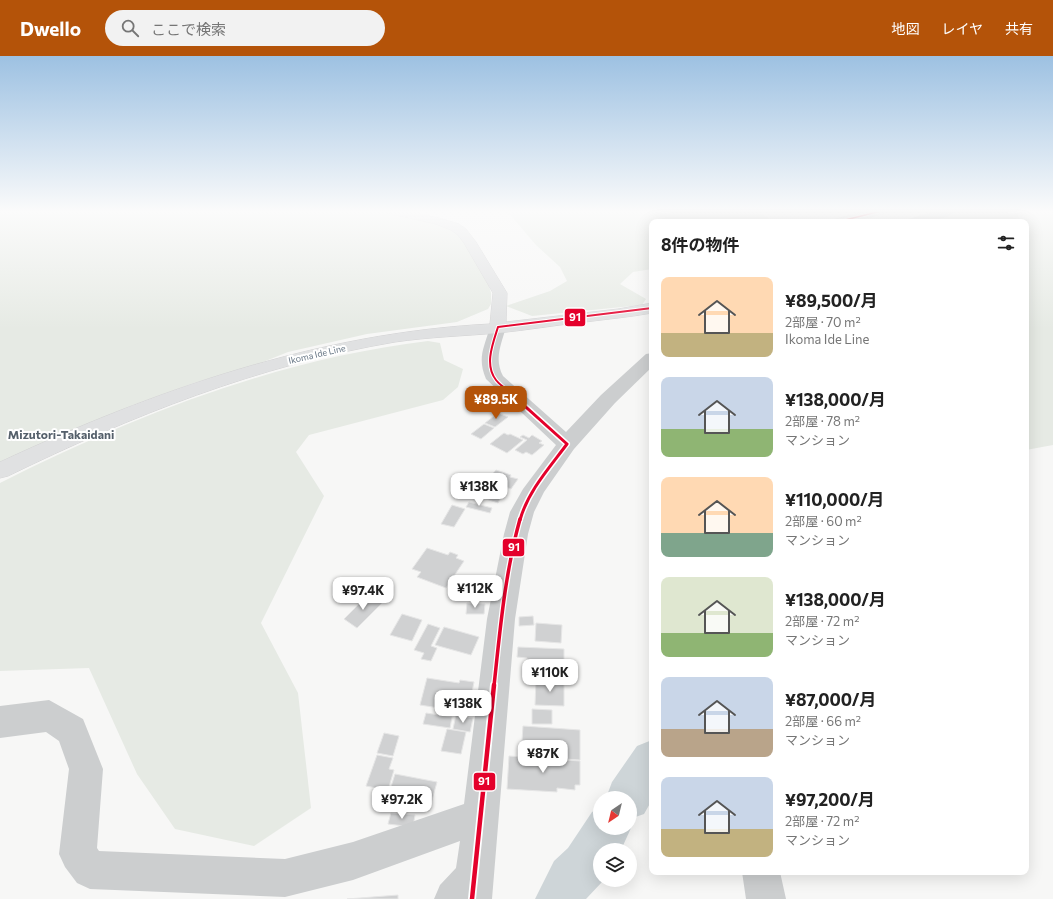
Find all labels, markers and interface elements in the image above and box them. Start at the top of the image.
search box [105,10,385,46]
text: Dwello [20,17,81,40]
icon: search [119,17,141,39]
text: ここで検索 [151,20,226,38]
text: 地図 [891,20,919,37]
text: レイヤ [941,20,983,37]
text: 共有 [1005,20,1033,37]
icon: filters [995,232,1017,254]
text: 8件の物件 [661,234,740,255]
text: ¥89,500/月 [785,290,878,311]
icon: home [693,293,741,341]
line badge: 91 [564,308,586,327]
text: 91 [569,310,581,323]
text: 2部屋 · 70 m² [785,314,861,330]
text: Ikoma Ide Line [785,331,869,347]
street label: Ikoma Ide Line [287,342,347,366]
pin: ¥89.5K [463,386,529,420]
text: ¥138,000/月 [785,389,886,410]
text: ¥89.5K [474,391,518,407]
icon: home [693,393,741,441]
text: 2部屋 · 78 m² [785,413,860,429]
district label: Mizutori-Takaidani [8,427,114,441]
text: マンション [785,432,850,448]
pin: ¥138K [451,473,507,507]
text: ¥138K [460,478,498,494]
text: ¥110,000/月 [785,489,885,510]
icon: home [693,493,741,541]
text: 2部屋 · 60 m² [785,513,862,529]
text: マンション [785,532,850,548]
line badge: 91 [502,538,525,557]
text: 91 [508,540,520,553]
pin: ¥112K [447,575,503,609]
pin: ¥97.4K [330,577,396,611]
text: ¥112K [457,580,493,596]
text: ¥97.4K [342,582,384,598]
text: ¥138,000/月 [785,589,886,610]
icon: home [693,593,741,641]
text: 2部屋 · 72 m² [785,613,859,629]
text: マンション [785,632,850,648]
pin: ¥110K [522,659,578,693]
text: ¥110K [531,664,569,680]
text: ¥87,000/月 [785,689,877,710]
pin: ¥138K [435,690,491,724]
icon: home [693,693,741,741]
text: ¥138K [444,695,482,711]
text: 2部屋 · 66 m² [785,713,861,729]
text: マンション [785,732,850,748]
pin: ¥87K [519,740,567,774]
text: ¥87K [527,745,559,761]
line badge: 91 [473,772,496,791]
text: 91 [478,774,490,787]
pin: ¥97.2K [369,786,435,820]
text: ¥97,200/月 [785,789,875,810]
text: ¥97.2K [381,791,423,807]
north arrow [593,791,637,835]
map controls [593,791,637,887]
icon: home [693,793,741,841]
text: 2部屋 · 72 m² [785,813,859,829]
text: マンション [785,832,850,848]
button: layers [593,843,637,887]

